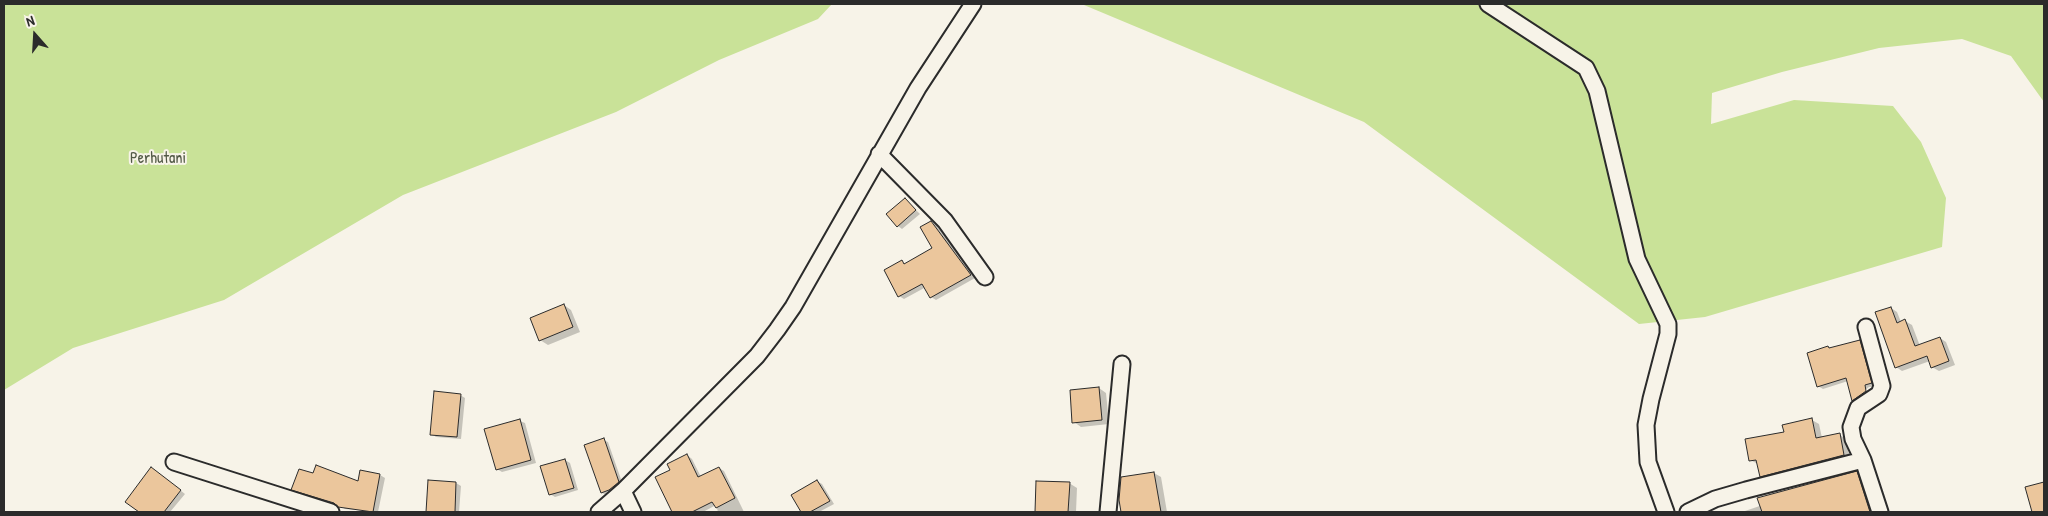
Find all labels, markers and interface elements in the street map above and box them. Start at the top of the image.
north arrow [10,10,60,60]
text: N [23,10,37,31]
park label: Perhutani [130,149,186,169]

